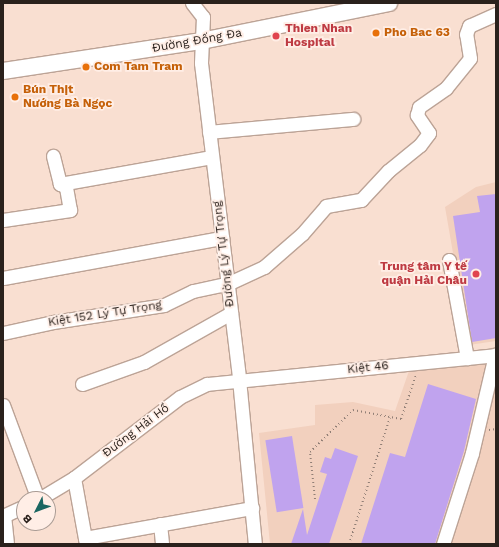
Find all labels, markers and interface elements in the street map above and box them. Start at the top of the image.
place label: Thien Nhan Hospital [285,22,352,50]
street label: Đường Đống Đa [151,26,243,56]
place label: Pho Bac 63 [384,26,450,40]
marker: Pho Bac 63 [371,28,381,38]
marker: Thien Nhan Hospital [270,30,282,42]
place label: Com Tam Tram [94,60,183,74]
marker: Com Tam Tram [81,62,91,72]
place label: Bún Thịt Nướng Bà Ngọc [23,83,112,111]
marker: Bún Thịt Nướng Bà Ngọc [10,92,20,102]
street label: Đường Lý Tự Trọng [210,200,238,308]
place label: Trung tâm Y tế quận Hải Châu [379,260,467,288]
marker: Trung tâm Y tế quận Hải Châu [470,268,482,280]
street label: Kiệt 152 Lý Tự Trọng [47,298,163,330]
street label: Kiệt 46 [347,359,389,377]
street label: Đường Hải Hồ [100,401,172,461]
north arrow [16,491,56,531]
text: B [20,512,35,526]

